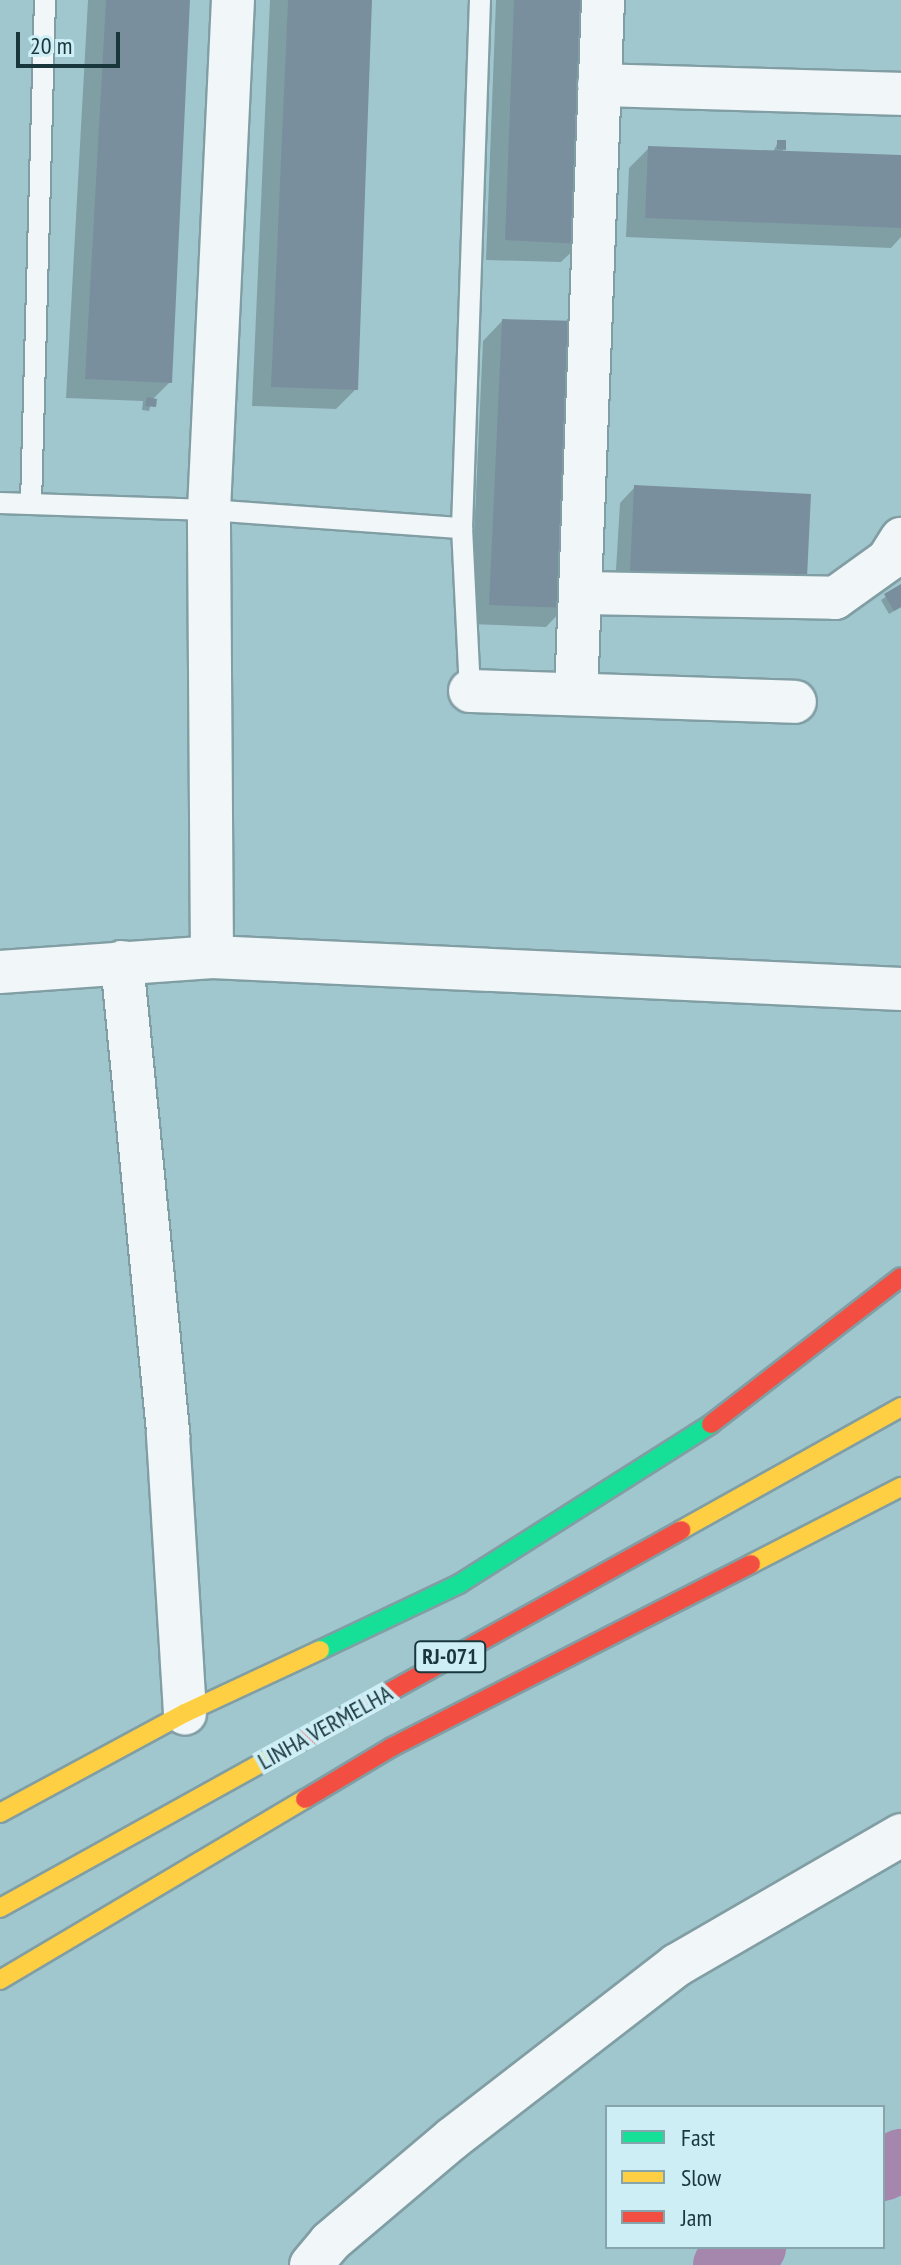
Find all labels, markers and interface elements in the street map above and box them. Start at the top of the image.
scale bar [20,16,124,66]
text: 20 m [30,30,72,61]
road number: RJ-071 [414,1639,486,1675]
street label: LINHA VERMELHA [252,1678,398,1776]
legend [605,2105,885,2249]
text: Fast [681,2122,715,2153]
text: Slow [681,2162,721,2193]
text: Jam [681,2202,712,2233]

